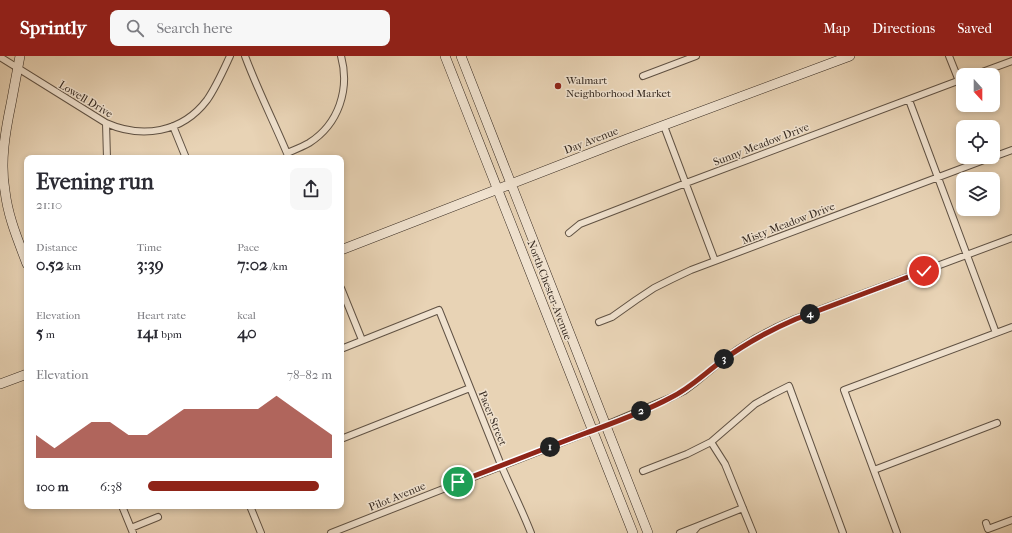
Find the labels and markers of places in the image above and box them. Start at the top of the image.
place label: Walmart Neighborhood Market [565,74,671,100]
marker: Walmart Neighborhood Market [553,81,563,91]
pin [907,254,941,288]
pin: 4 [800,304,820,324]
pin: 3 [714,349,734,369]
pin: 2 [631,401,651,421]
pin: 1 [540,437,560,457]
pin [441,465,475,499]

